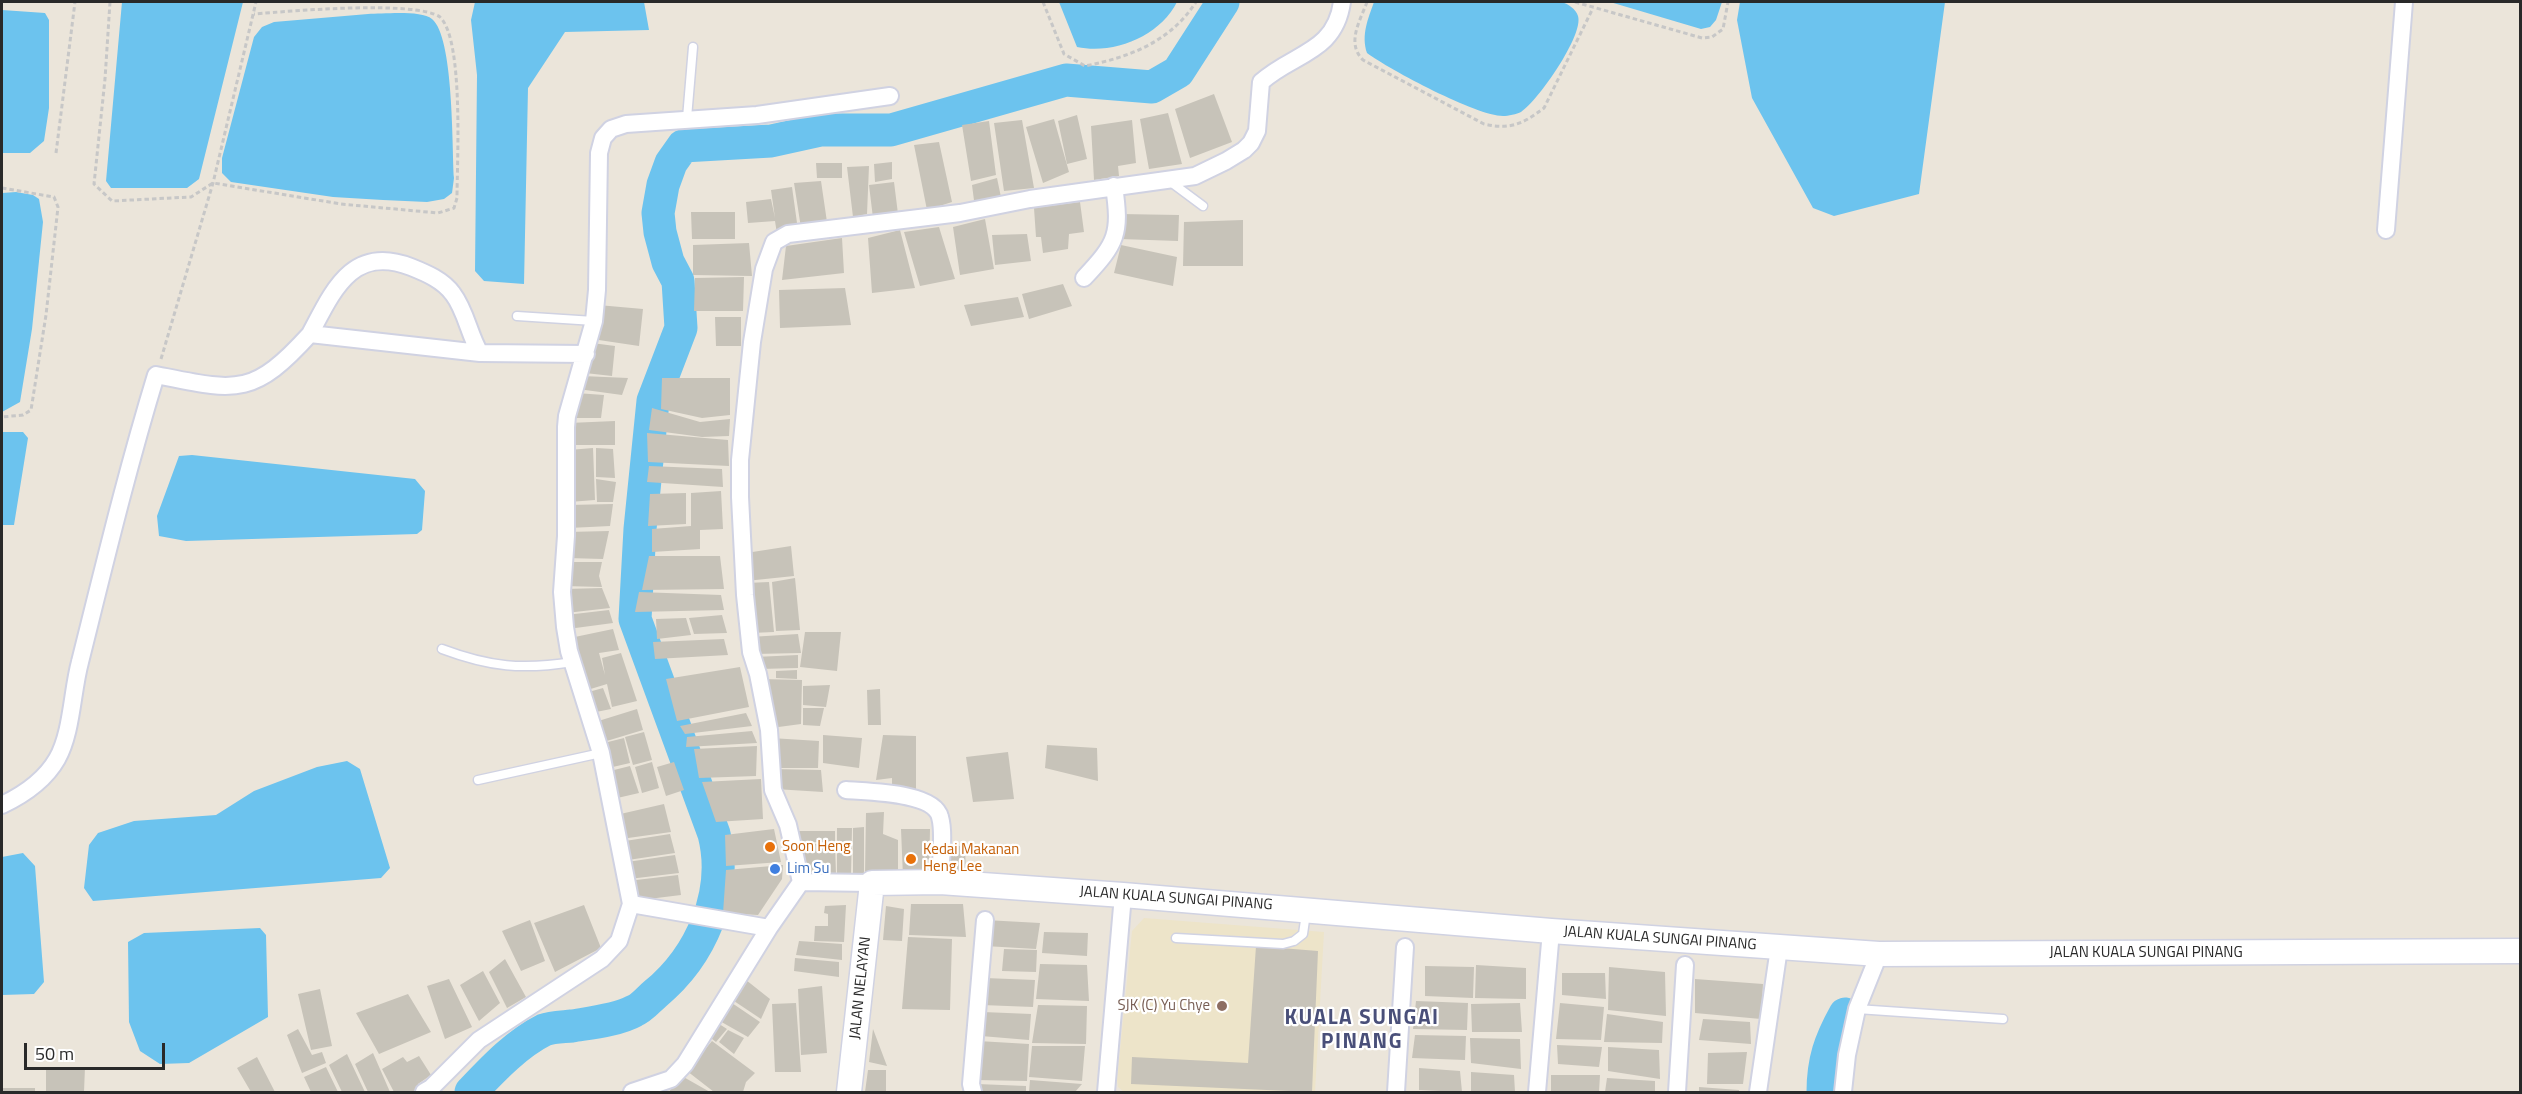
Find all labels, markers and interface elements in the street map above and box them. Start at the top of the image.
place label: Soon Heng [782,838,851,856]
marker: Soon Heng [763,840,777,854]
place label: Kedai Makanan Heng Lee [923,841,1019,876]
marker: Kedai Makanan Heng Lee [904,852,918,866]
place label: Lim Su [787,860,829,878]
marker: Lim Su [768,862,782,876]
street label: JALAN KUALA SUNGAI PINANG [1079,883,1273,915]
street label: JALAN KUALA SUNGAI PINANG [1563,923,1757,955]
street label: JALAN NELAYAN [847,936,875,1040]
street label: JALAN KUALA SUNGAI PINANG [2049,944,2243,962]
place label: SJK (C) Yu Chye [1117,997,1210,1015]
marker: SJK (C) Yu Chye [1215,999,1229,1013]
district label: KUALA SUNGAI PINANG [1284,1006,1440,1056]
scale bar [27,1031,168,1069]
text: 50 m [35,1040,74,1067]

